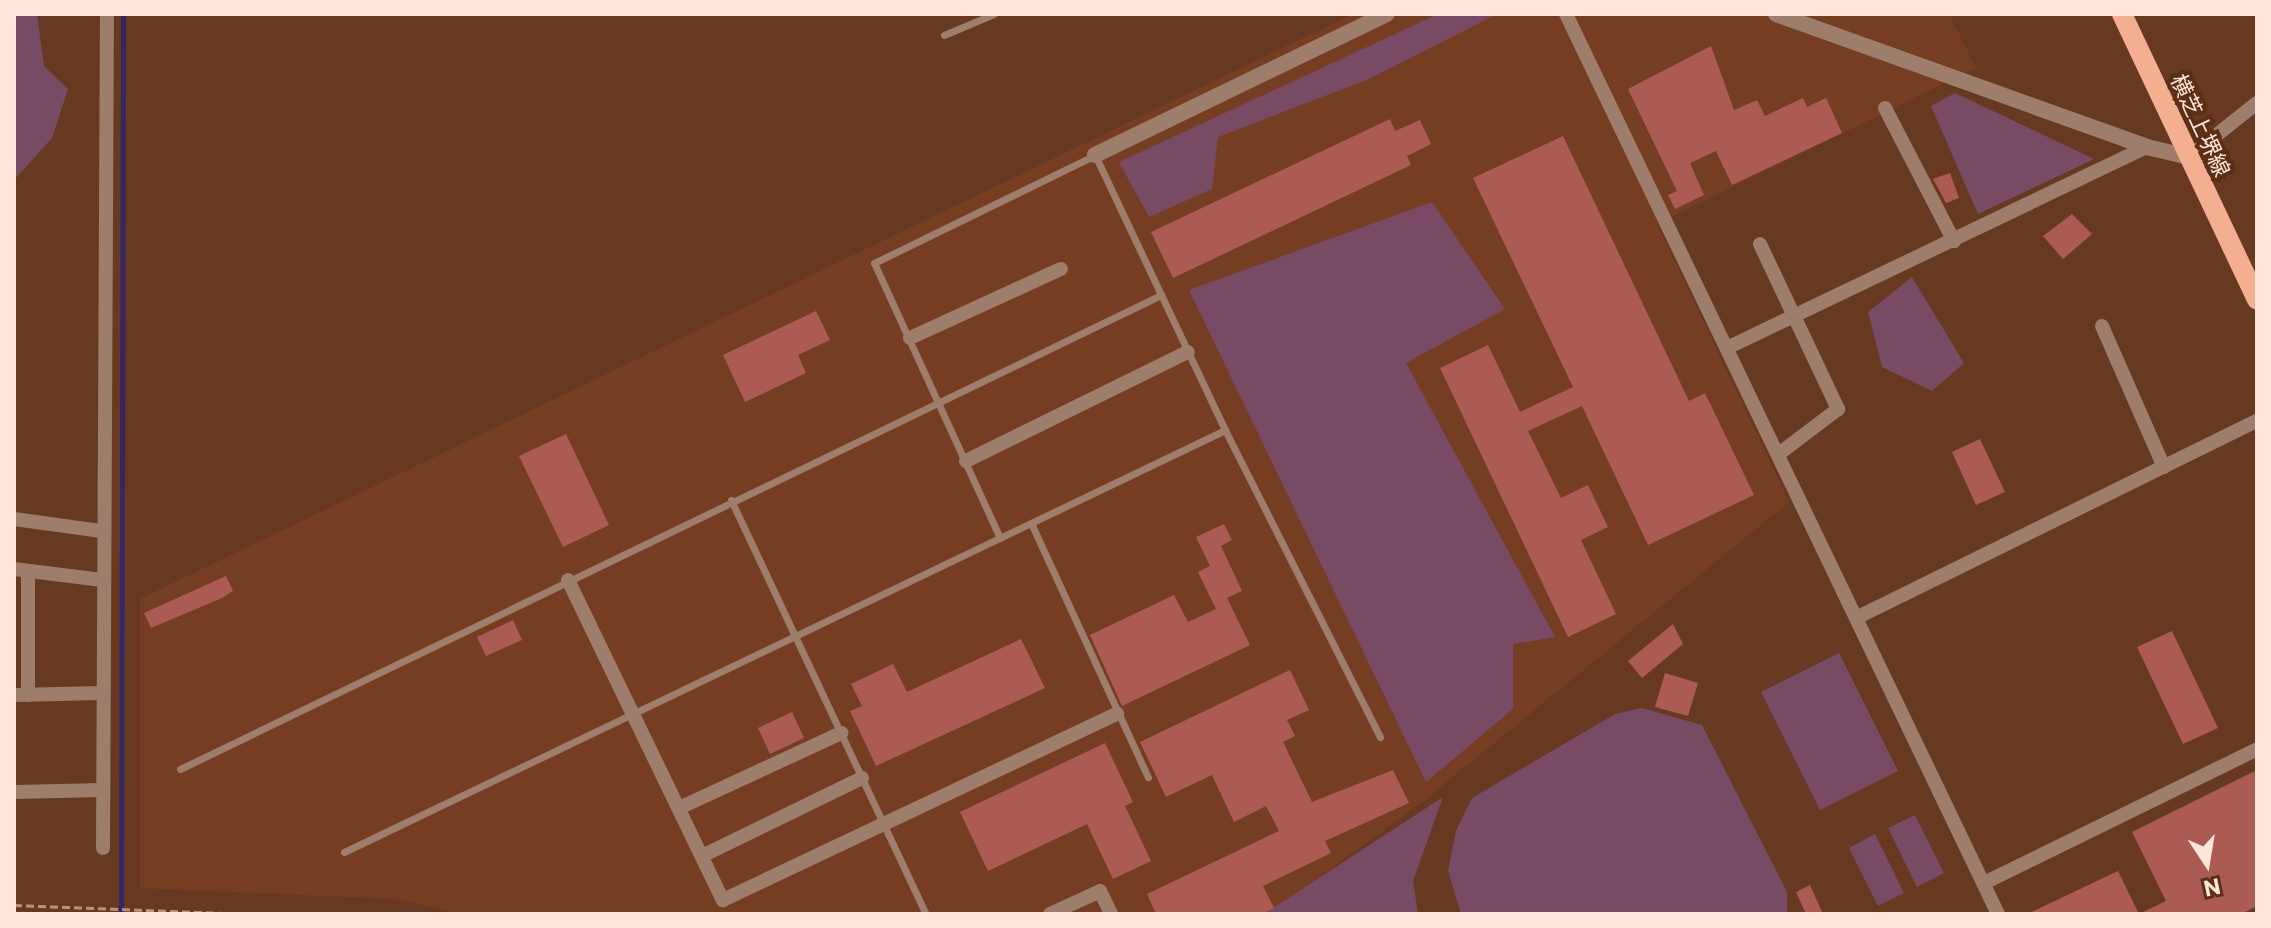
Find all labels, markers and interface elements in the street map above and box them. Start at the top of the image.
street label: 横芝上堺線 [2166,70,2236,180]
north arrow [2167,824,2247,904]
text: N [2201,873,2223,903]

